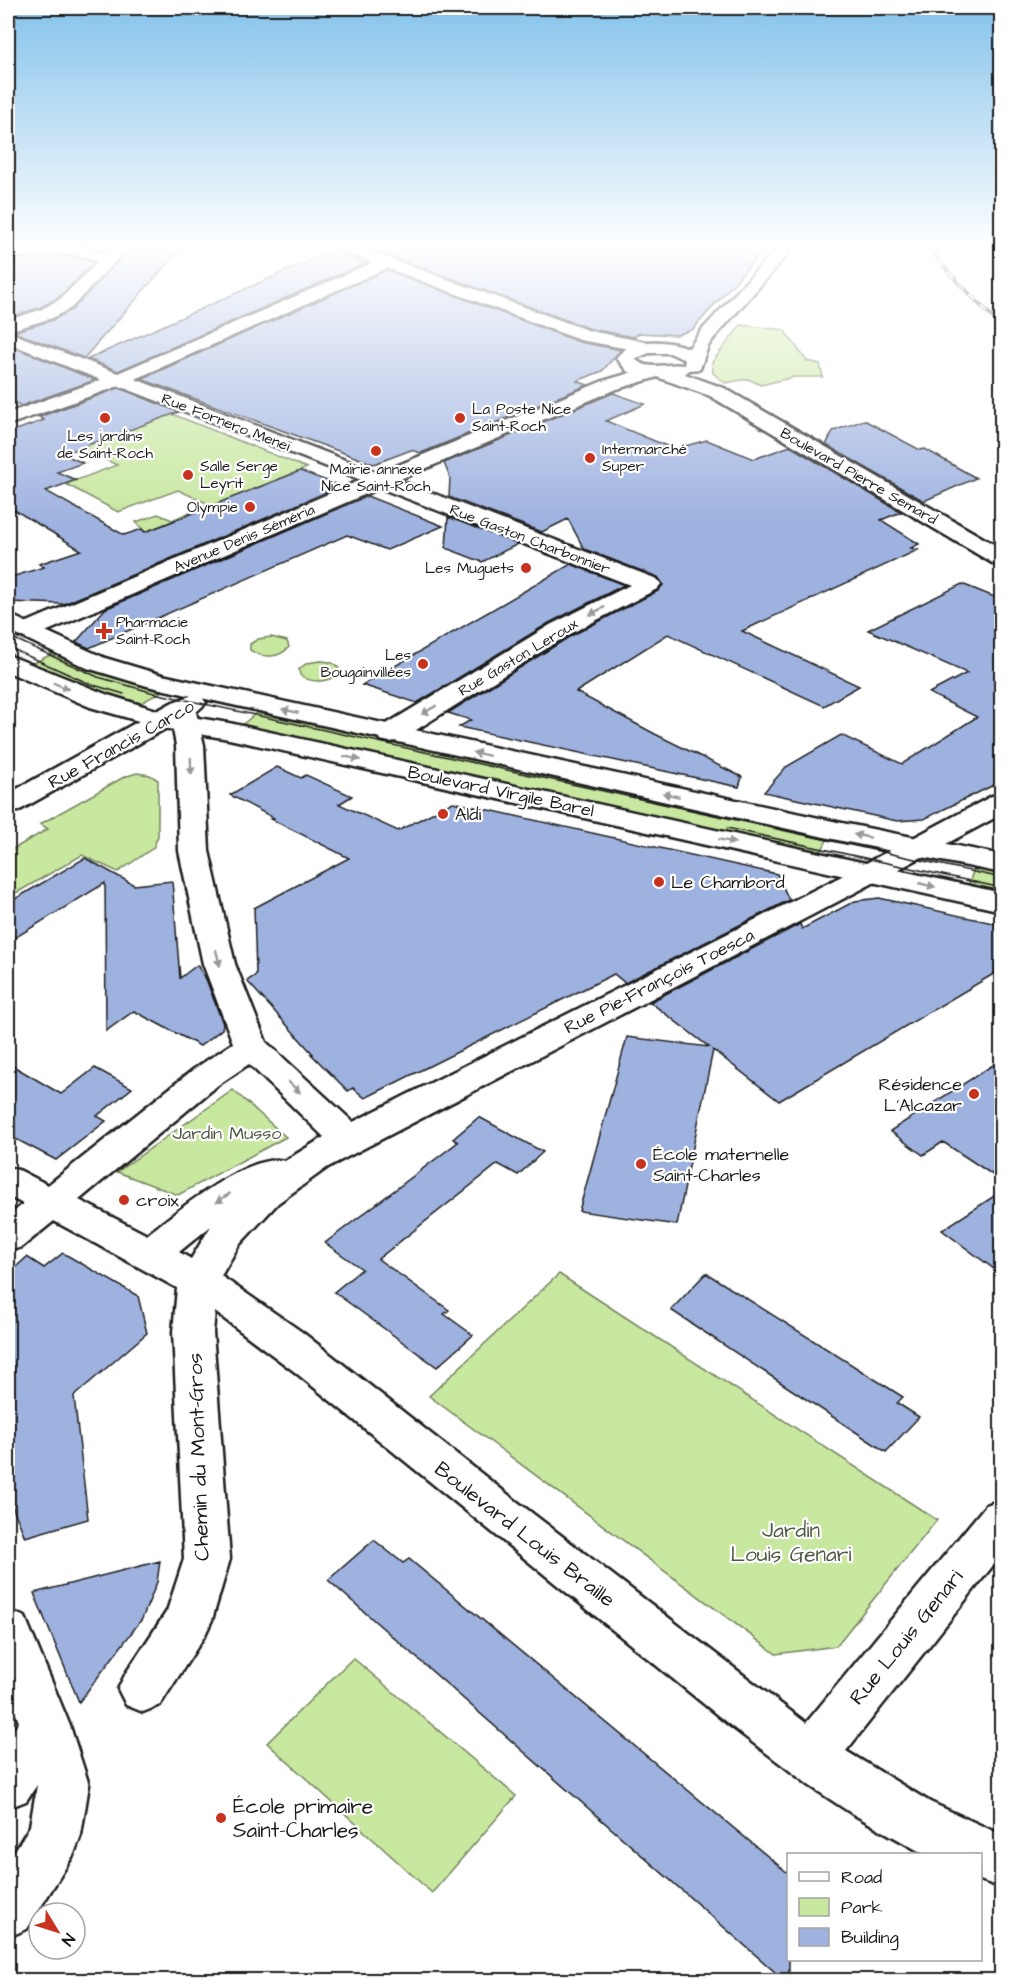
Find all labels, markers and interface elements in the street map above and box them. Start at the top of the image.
street label: Rue Fornero Meneï [158,388,294,457]
place label: La Poste Nice Saint-Roch [472,399,571,437]
marker: Les jardins de Saint-Roch [98,411,112,425]
marker: La Poste Nice Saint-Roch [453,411,467,425]
street label: Boulevard Pierre Semard [776,423,941,530]
place label: Les jardins de Saint-Roch [57,426,153,464]
place label: Intermarché Super [602,439,687,477]
marker: Mairie annexe Nice Saint-Roch [369,444,383,458]
marker: Intermarché Super [583,451,597,465]
place label: Salle Serge Leyrit [200,456,278,495]
place label: Mairie annexe Nice Saint-Roch [321,459,431,497]
marker: Salle Serge Leyrit [181,468,195,482]
place label: Olympie [187,497,238,519]
street label: Avenue Denis Séméria [170,499,318,578]
street label: Rue Gaston Charbonnier [446,499,613,580]
marker: Olympie [243,500,257,514]
place label: Les Muguets [425,558,514,580]
marker: Les Muguets [519,561,533,575]
one-way arrow [588,606,605,616]
place label: Pharmacie Saint-Roch [116,612,190,650]
street label: Rue Gaston Leroux [455,613,583,701]
marker: Pharmacie Saint-Roch [97,624,111,638]
place label: Les Bougainvillées [321,645,411,684]
marker: Les Bougainvillées [416,657,430,671]
one-way arrow [52,682,70,691]
street label: Rue Francis Carco [44,694,199,795]
one-way arrow [421,704,437,715]
one-way arrow [281,705,300,715]
one-way arrow [471,748,490,758]
one-way arrow [342,754,361,763]
one-way arrow [186,756,196,775]
street label: Boulevard Virgile Barel [405,760,596,824]
one-way arrow [661,790,680,799]
place label: Aldi [455,802,482,827]
marker: Aldi [436,807,450,821]
one-way arrow [852,831,871,840]
one-way arrow [717,837,736,846]
place label: Le Chambord [671,870,785,895]
marker: Le Chambord [652,875,666,889]
one-way arrow [918,881,937,890]
street label: Rue Pie-François Toesca [560,923,759,1040]
one-way arrow [213,949,223,967]
place label: Résidence L'Alcazar [879,1072,962,1118]
one-way arrow [286,1080,301,1094]
marker: Résidence L'Alcazar [967,1087,981,1101]
park label: Jardin Musso [172,1121,282,1146]
place label: École maternelle Saint-Charles [653,1142,789,1188]
marker: École maternelle Saint-Charles [634,1157,648,1171]
place label: croix [136,1188,179,1213]
one-way arrow [215,1192,231,1203]
marker: croix [117,1193,131,1207]
street label: Chemin du Mont-Gros [180,1353,217,1561]
street label: Boulevard Louis Braille [428,1455,621,1614]
park label: Jardin Louis Genari [731,1516,852,1569]
street label: Rue Louis Genari [843,1564,970,1711]
place label: École primaire Saint-Charles [233,1792,373,1845]
marker: École primaire Saint-Charles [214,1811,228,1825]
legend [787,1853,982,1961]
text: Road [841,1865,882,1890]
text: Park [841,1895,883,1920]
north arrow [27,1901,87,1961]
text: Building [841,1925,899,1951]
text: N [56,1929,80,1950]

